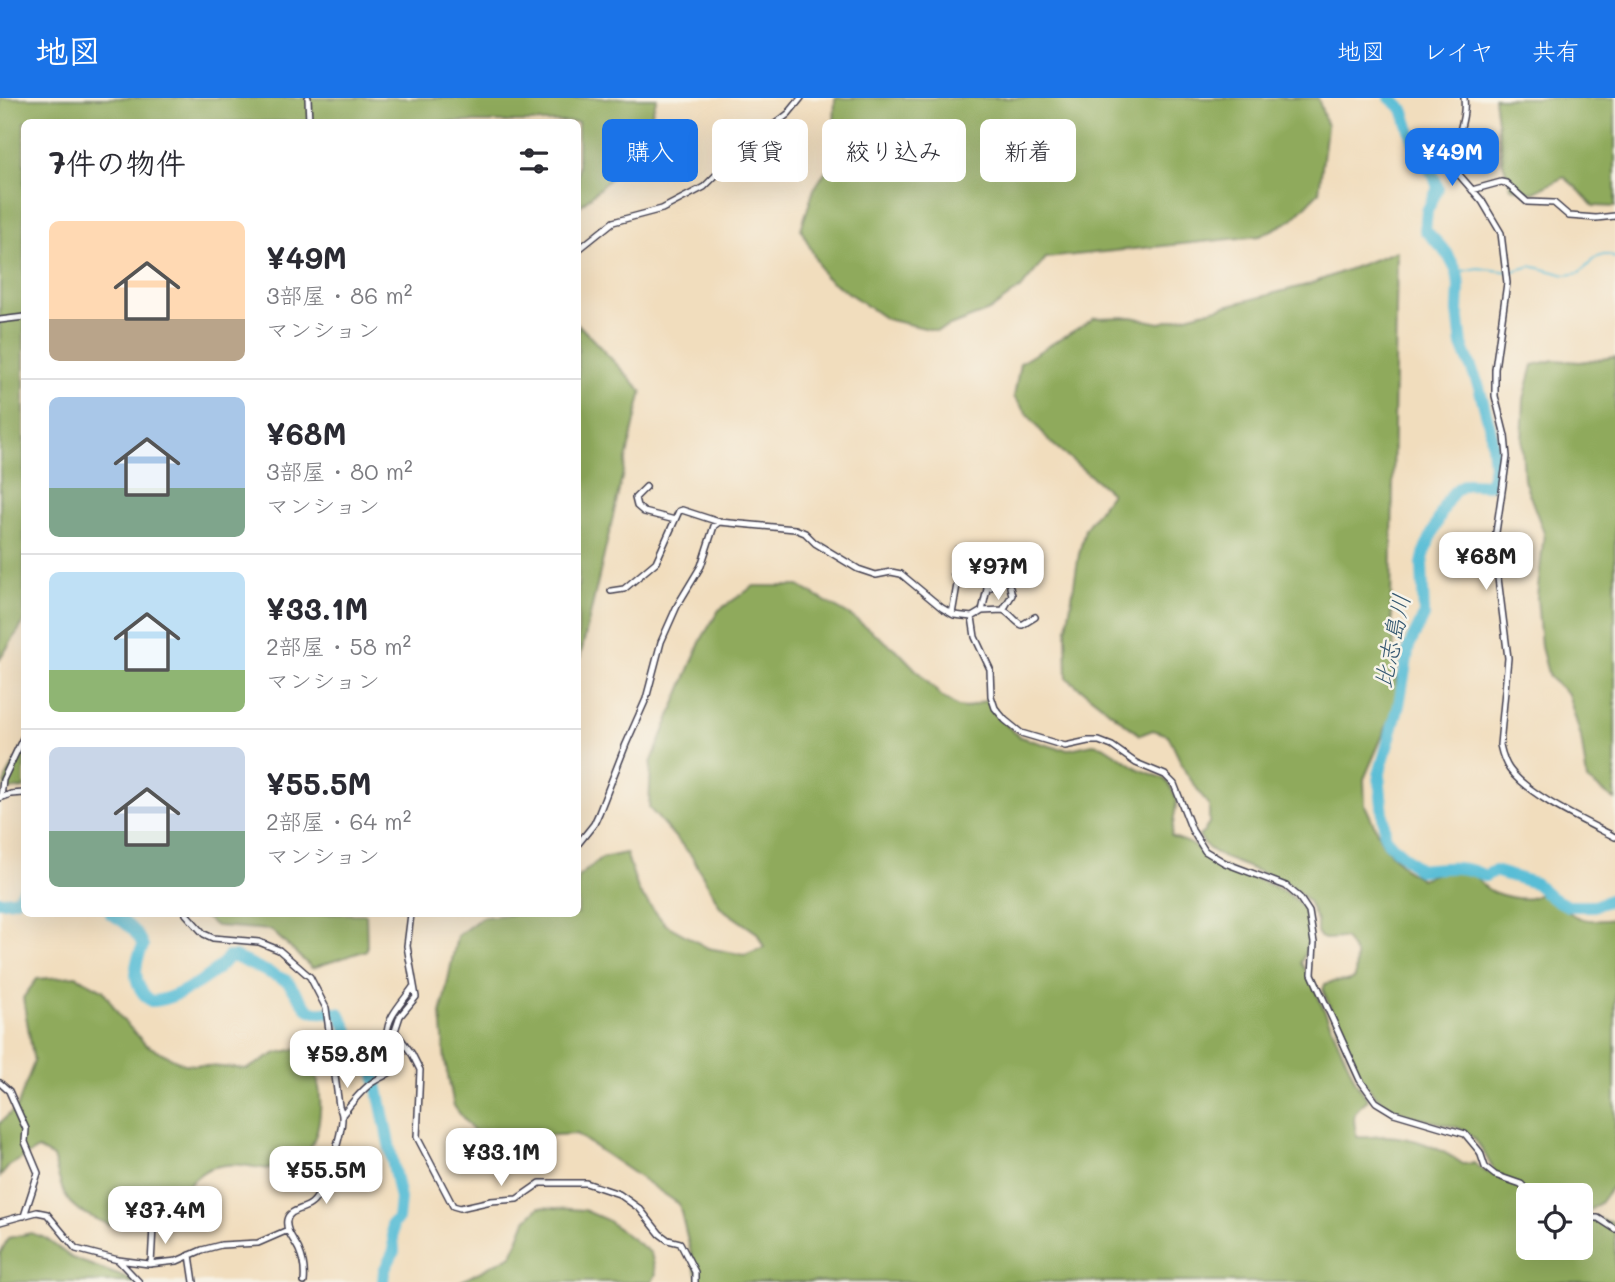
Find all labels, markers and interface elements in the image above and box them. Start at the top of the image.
text: 地図 [35,28,101,71]
text: 地図 [1337,35,1385,66]
text: レイヤ [1423,35,1494,66]
text: 共有 [1532,35,1580,66]
chip: 購入 [602,119,698,182]
chip: 賃貸 [712,119,808,182]
chip: 絞り込み [822,119,966,182]
chip: 新着 [980,119,1076,182]
pin: ¥49M [1411,129,1493,188]
text: ¥49M [1421,136,1483,166]
text: 7件の物件 [49,142,186,182]
icon: filters [515,142,553,180]
text: ¥49M [266,237,347,277]
icon: home [105,249,189,333]
text: 3部屋 · 86 m² [266,280,412,310]
text: マンション [266,314,380,344]
text: ¥68M [266,413,347,453]
icon: home [105,425,189,509]
text: 3部屋 · 80 m² [266,456,413,486]
text: マンション [266,490,380,520]
pin: ¥68M [1445,532,1527,592]
text: ¥68M [1455,540,1517,570]
pin: ¥97M [957,542,1039,602]
text: ¥97M [968,550,1028,580]
text: ¥33.1M [266,588,368,628]
water label: 比志島川 [1366,591,1416,691]
icon: home [105,600,189,684]
text: 2部屋 · 58 m² [266,631,411,661]
text: マンション [266,665,380,695]
text: ¥55.5M [266,763,372,803]
icon: home [105,775,189,859]
text: 2部屋 · 64 m² [266,806,411,836]
text: マンション [266,840,380,870]
pin: ¥59.8M [290,1030,404,1090]
text: ¥59.8M [306,1038,388,1068]
pin: ¥33.1M [444,1128,558,1188]
text: ¥33.1M [462,1136,540,1166]
pin: ¥55.5M [269,1146,383,1206]
text: ¥55.5M [285,1154,367,1184]
map controls [1516,1183,1593,1260]
button: locate [1516,1183,1593,1260]
pin: ¥37.4M [108,1186,222,1246]
text: ¥37.4M [124,1194,206,1224]

